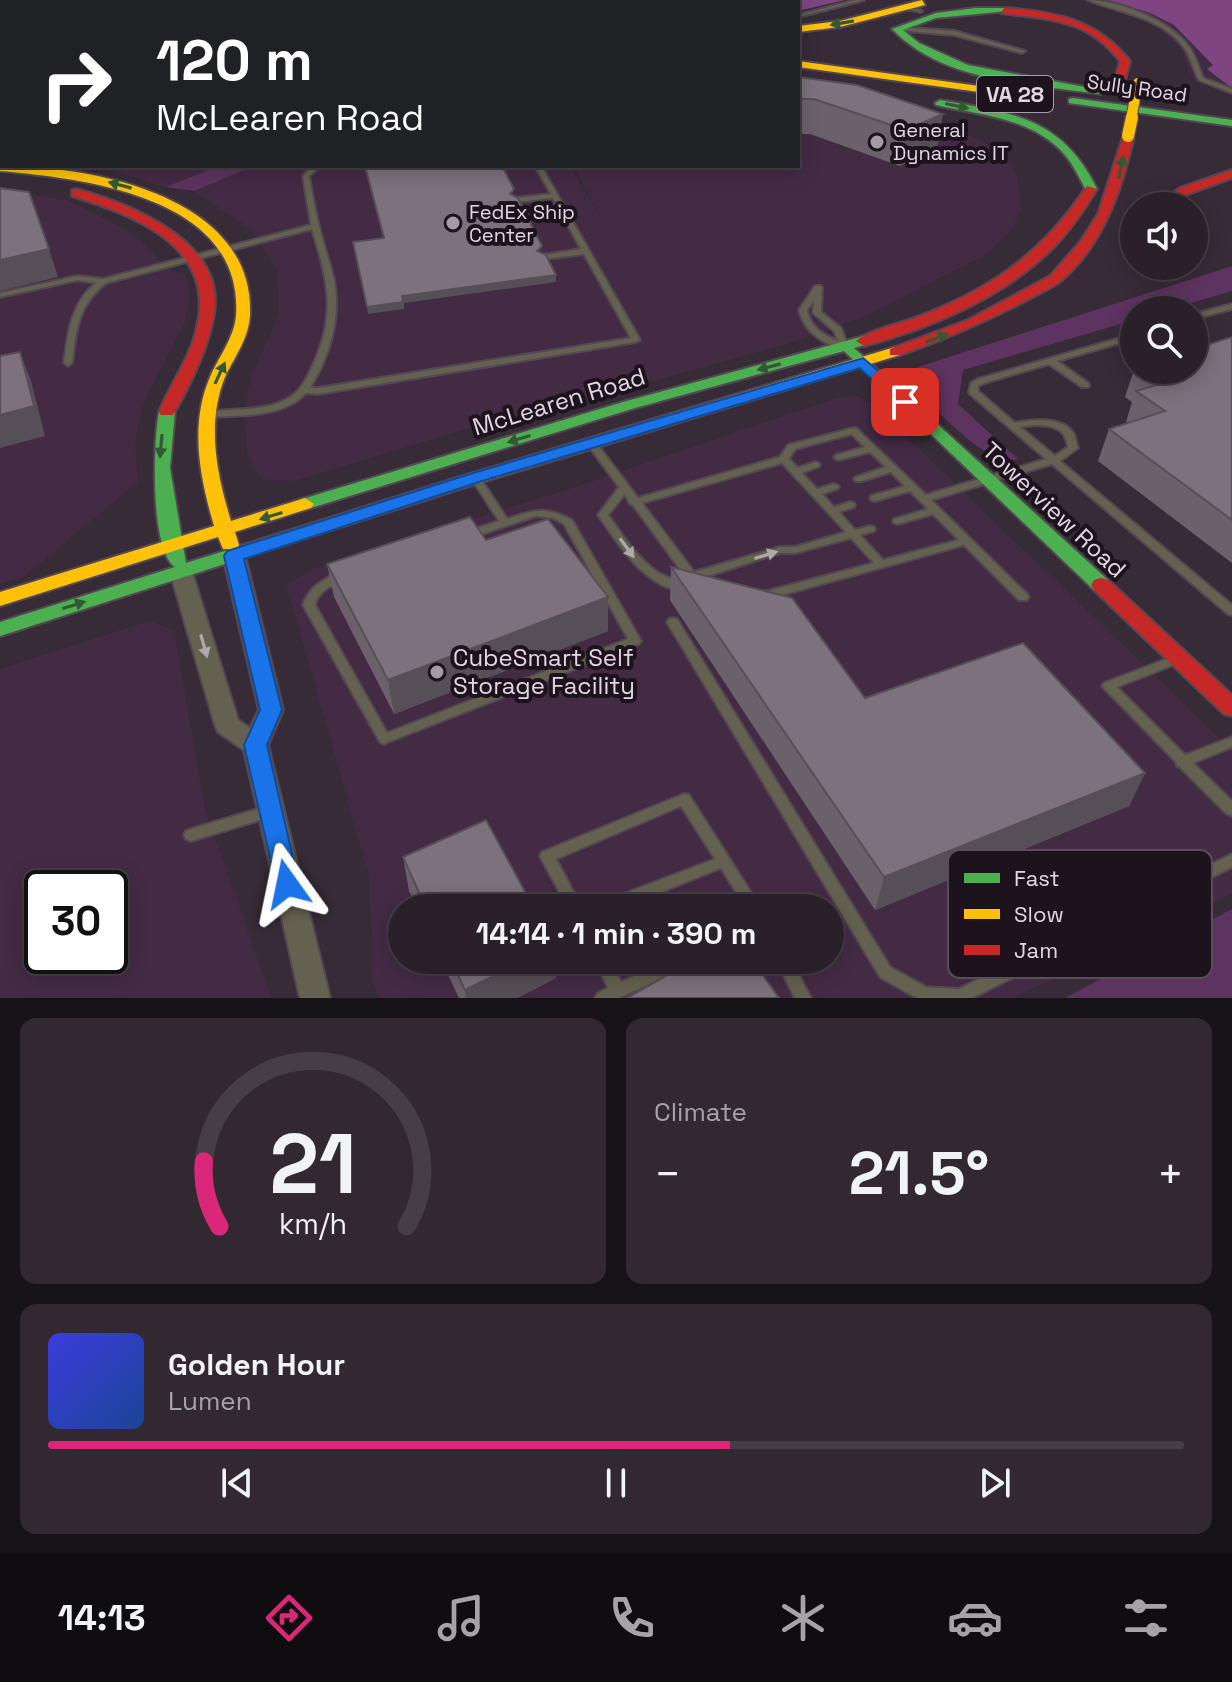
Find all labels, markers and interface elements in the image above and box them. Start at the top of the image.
one-way arrow [829,17,854,29]
text: 120 m [156,25,313,96]
icon: right [24,32,128,136]
street label: Sully Road [1085,68,1189,108]
road number: VA 28 [977,76,1053,112]
text: McLearen Road [156,95,424,141]
one-way arrow [944,100,969,113]
place label: General Dynamics IT [893,117,1009,166]
marker: General Dynamics IT [868,133,886,151]
one-way arrow [1116,154,1128,179]
one-way arrow [107,179,132,191]
map controls [1120,192,1208,384]
button: sound [1120,192,1208,280]
place label: FedEx Ship Center [469,199,575,248]
marker: FedEx Ship Center [444,214,462,232]
button: search [1120,296,1208,384]
one-way arrow [925,331,949,344]
one-way arrow [213,361,227,385]
street label: McLearen Road [469,361,649,442]
one-way arrow [757,361,782,373]
pin [871,368,939,436]
icon: arrive [883,380,927,424]
one-way arrow [507,433,531,446]
one-way arrow [155,434,168,459]
street label: Towerview Road [976,435,1133,584]
one-way arrow [259,510,283,523]
one-way arrow [619,537,635,559]
one-way arrow [755,548,779,561]
one-way arrow [63,598,87,611]
one-way arrow [198,635,211,659]
place label: CubeSmart Self Storage Facility [453,642,635,701]
marker: CubeSmart Self Storage Facility [428,663,446,681]
position arrow [245,842,329,926]
legend [948,850,1212,978]
text: Fast [1014,864,1060,892]
speed limit sign: 30 [24,870,128,974]
text: Slow [1014,900,1064,928]
text: 14:14 · 1 min · 390 m [476,914,756,953]
text: Jam [1014,936,1058,964]
text: Climate [654,1095,747,1129]
text: 21 [269,1111,357,1217]
text: 21.5° [849,1135,989,1212]
text: − [654,1146,681,1202]
text: + [1157,1146,1184,1202]
text: km/h [279,1206,347,1242]
text: Golden Hour [168,1345,345,1384]
text: Lumen [168,1384,252,1418]
icon: previous [215,1461,259,1505]
icon: pause [594,1461,638,1505]
icon: next [973,1461,1017,1505]
icon: directions [261,1590,317,1646]
icon: music [433,1590,489,1646]
icon: phone [604,1590,660,1646]
icon: climate [775,1590,831,1646]
icon: car [947,1590,1003,1646]
icon: filters [1118,1590,1174,1646]
text: 14:13 [58,1595,146,1641]

